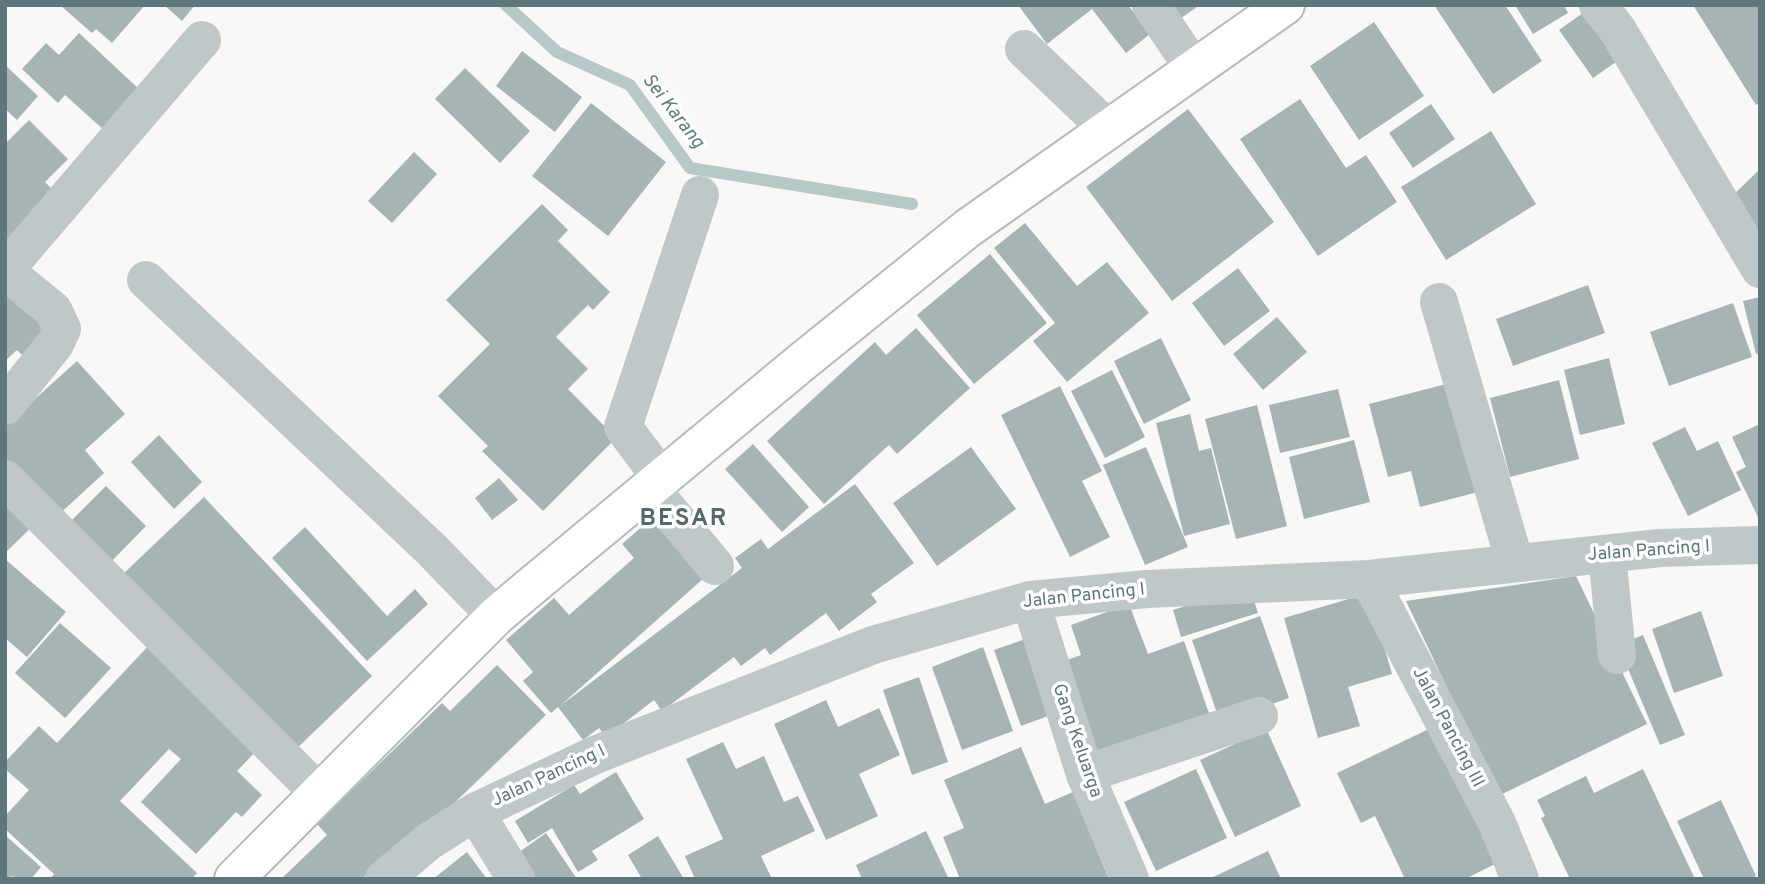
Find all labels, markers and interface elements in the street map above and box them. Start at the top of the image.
water label: Sei Karang [636,70,708,154]
district label: BESAR [640,506,728,534]
street label: Jalan Pancing I [1587,537,1711,567]
street label: Jalan Pancing I [1022,580,1146,614]
street label: Jalan Pancing III [1406,664,1488,792]
street label: Gang Keluarga [1046,681,1106,801]
street label: Jalan Pancing I [489,741,609,813]

